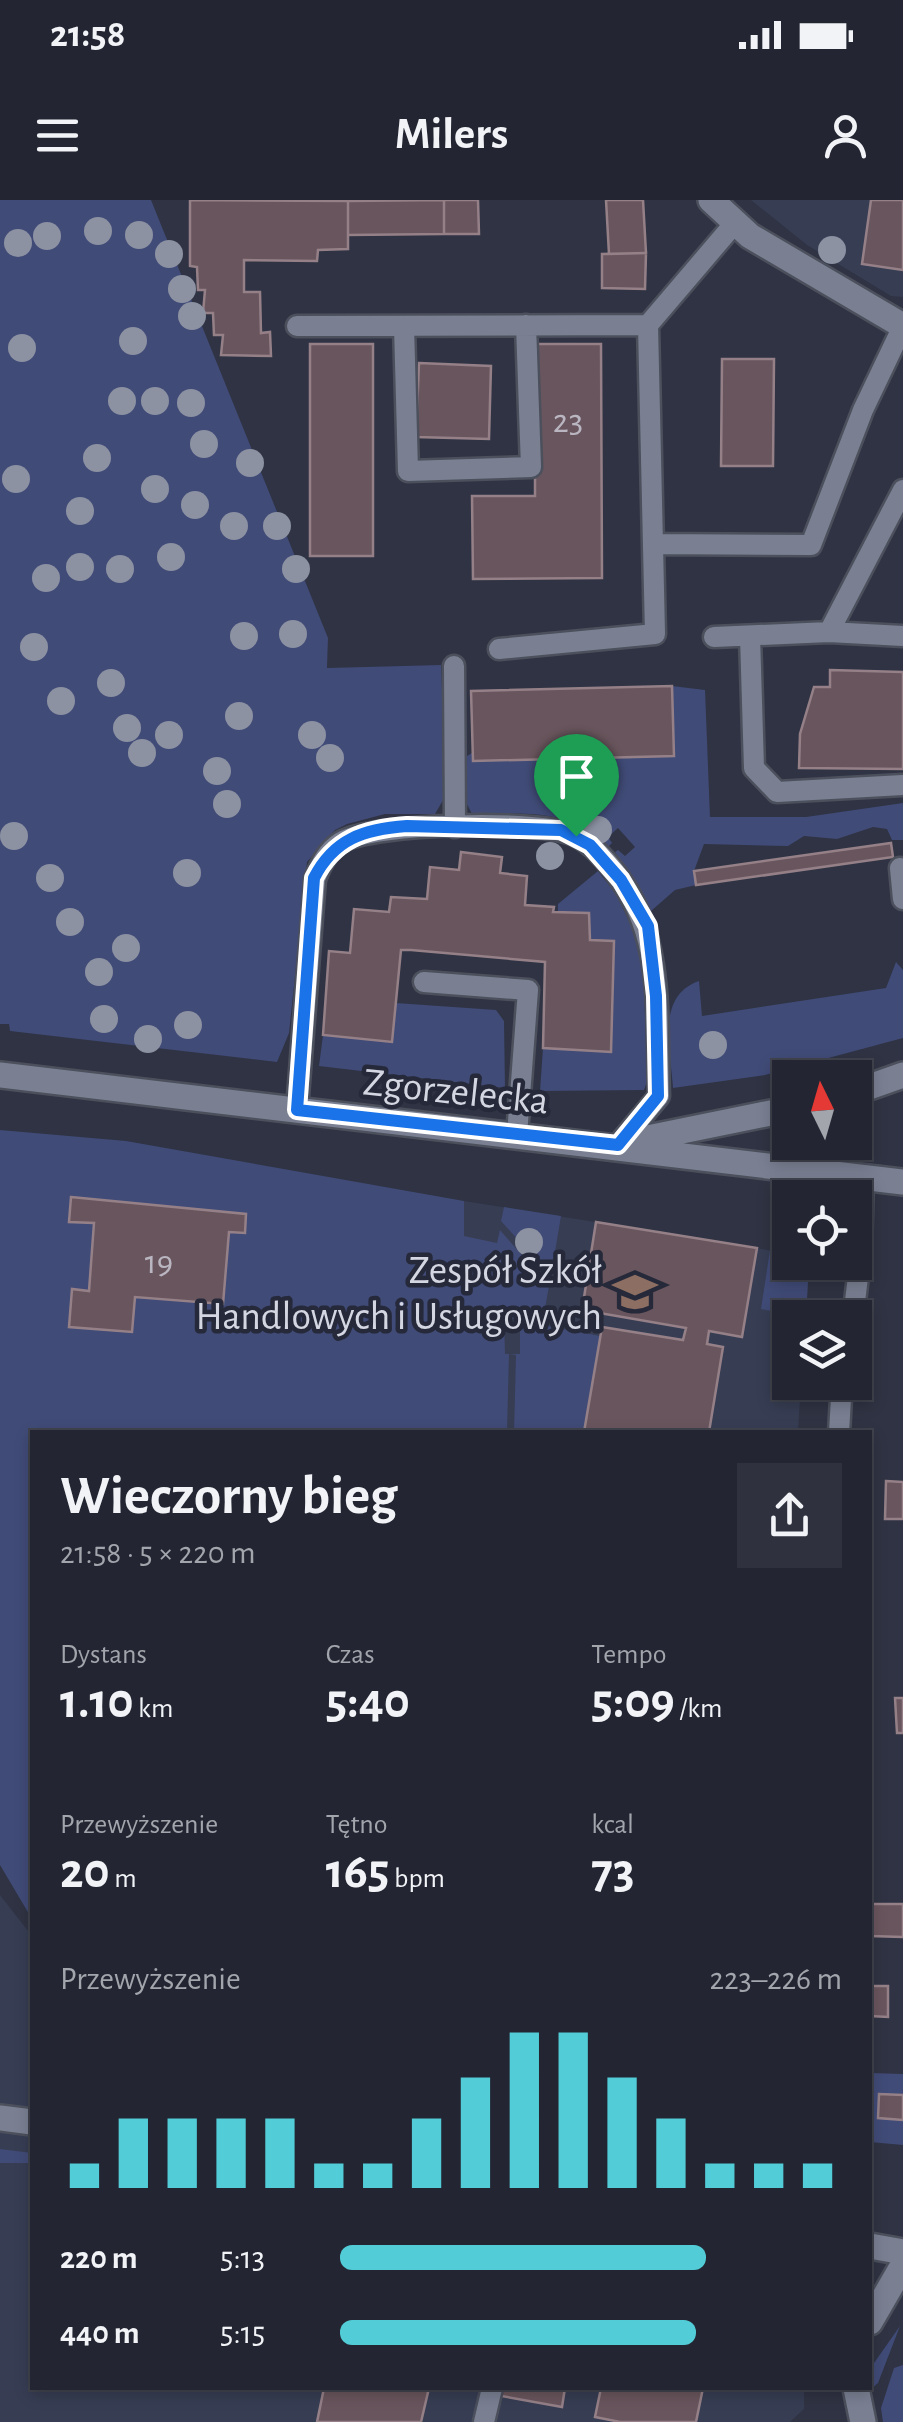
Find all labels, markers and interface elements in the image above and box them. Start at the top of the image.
text: 21:58 [50,16,125,54]
icon: menu [30,108,85,163]
icon: person [818,108,873,163]
text: Milers [395,112,508,157]
house number: 23 [553,404,583,439]
pin [534,734,619,837]
icon: arrive [549,749,604,804]
north arrow [772,1060,872,1160]
map controls [772,1060,872,1400]
street label: Zgorzelecka [361,1062,550,1122]
button: locate [772,1180,872,1280]
house number: 19 [145,1245,173,1280]
place label: Zespół Szkół Handlowych i Usługowych [196,1251,603,1337]
school or university icon: Zespół Szkół Handlowych i Usługowych [611,1268,659,1316]
button: layers [772,1300,872,1400]
button: share [737,1463,842,1568]
text: Wieczorny bieg [60,1469,397,1524]
text: 21:58 · 5 × 220 m [60,1537,256,1569]
text: Dystans [60,1641,147,1669]
text: Czas [326,1641,375,1669]
text: Tempo [591,1641,667,1669]
text: 1.10 [60,1677,134,1727]
text: 5:40 [326,1677,410,1727]
text: 5:09 [591,1677,675,1727]
text: km [134,1695,173,1723]
text: /km [675,1695,722,1723]
text: Przewyższenie [60,1811,218,1839]
text: Tętno [326,1811,388,1839]
text: kcal [591,1811,634,1839]
text: 20 [60,1847,110,1897]
text: 165 [326,1847,389,1897]
text: 73 [591,1847,634,1897]
text: m [110,1865,137,1893]
text: bpm [389,1865,445,1893]
text: Przewyższenie [60,1963,241,1995]
text: 223–226 m [709,1963,842,1995]
text: 220 m [60,2242,137,2274]
text: 5:13 [220,2242,265,2274]
text: 440 m [60,2317,140,2349]
text: 5:15 [220,2317,265,2349]

